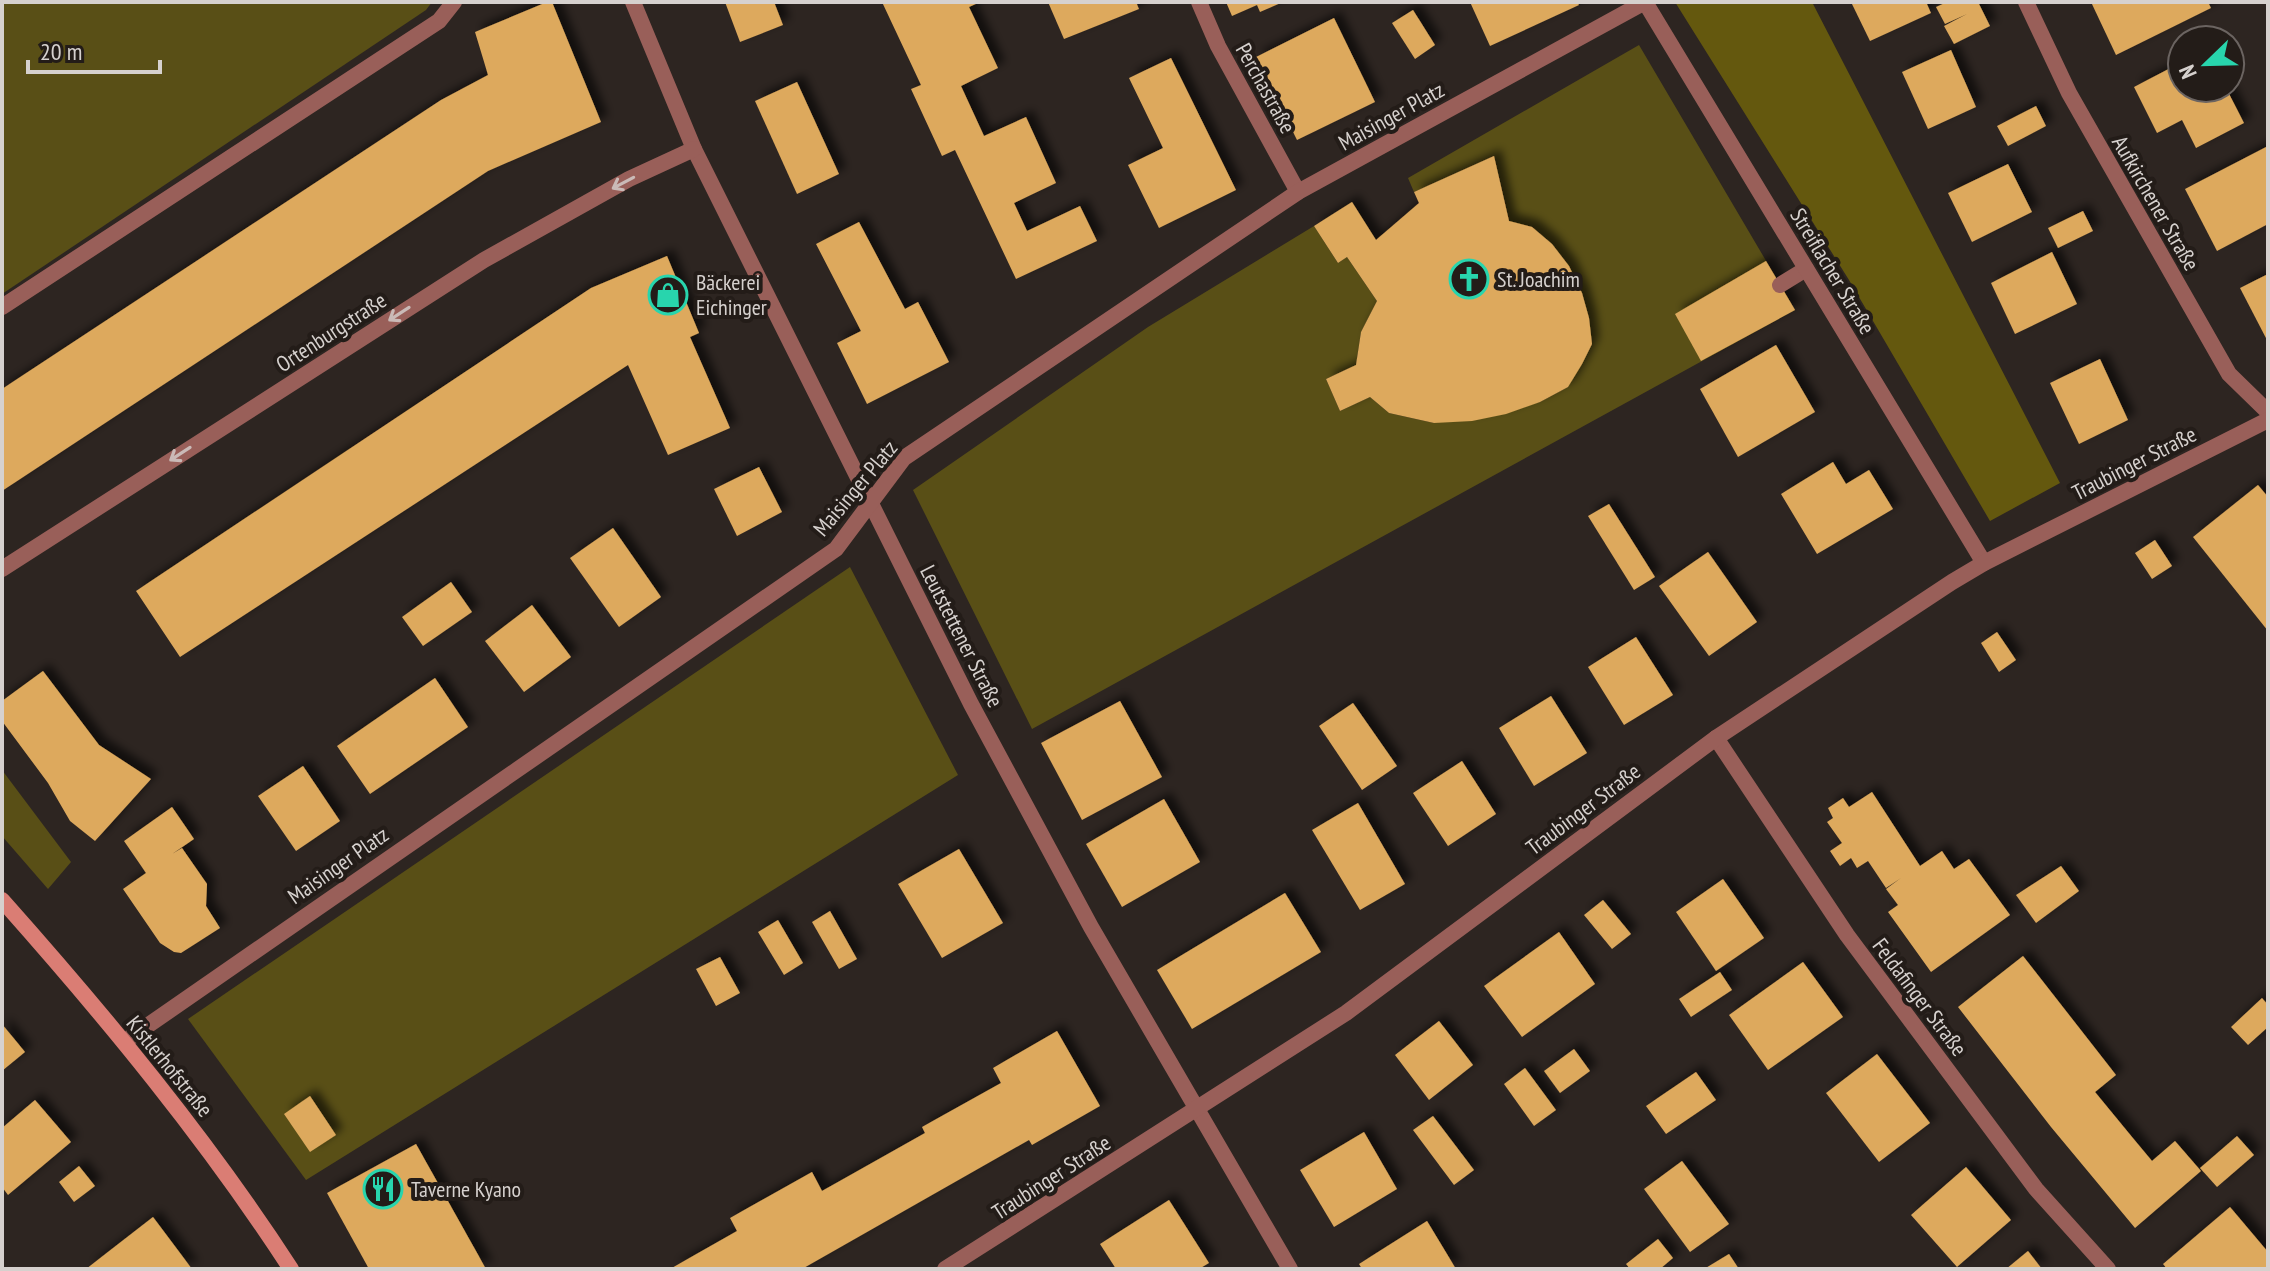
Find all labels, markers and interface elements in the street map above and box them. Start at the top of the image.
scale bar [28,24,160,74]
north arrow [2166,24,2246,104]
text: 20 m [40,36,82,67]
street label: Perchastraße [1230,38,1302,138]
text: N [2172,61,2203,83]
street label: Maisinger Platz [1333,75,1449,156]
street label: Aufkirchener Straße [2106,131,2206,275]
one-way arrow [612,175,636,191]
street label: Streiflacher Straße [1784,203,1882,339]
church icon: St. Joachim [1448,258,1490,300]
place label: St. Joachim [1497,265,1580,293]
place label: Bäckerei Eichinger [696,268,767,321]
shop icon: Bäckerei Eichinger [647,274,689,316]
street label: Ortenburgstraße [271,286,391,378]
one-way arrow [389,306,411,323]
street label: Traubinger Straße [2067,420,2201,506]
street label: Maisinger Platz [807,434,903,542]
one-way arrow [170,446,192,463]
street label: Leutstettener Straße [914,560,1010,712]
street label: Traubinger Straße [1520,757,1646,861]
street label: Maisinger Platz [282,820,394,910]
street label: Feldafinger Straße [1867,933,1973,1061]
street label: Kistlerhofstraße [121,1010,219,1122]
street label: Traubinger Straße [986,1128,1116,1226]
restaurant icon: Taverne Kyano [362,1168,404,1210]
place label: Taverne Kyano [411,1175,521,1203]

